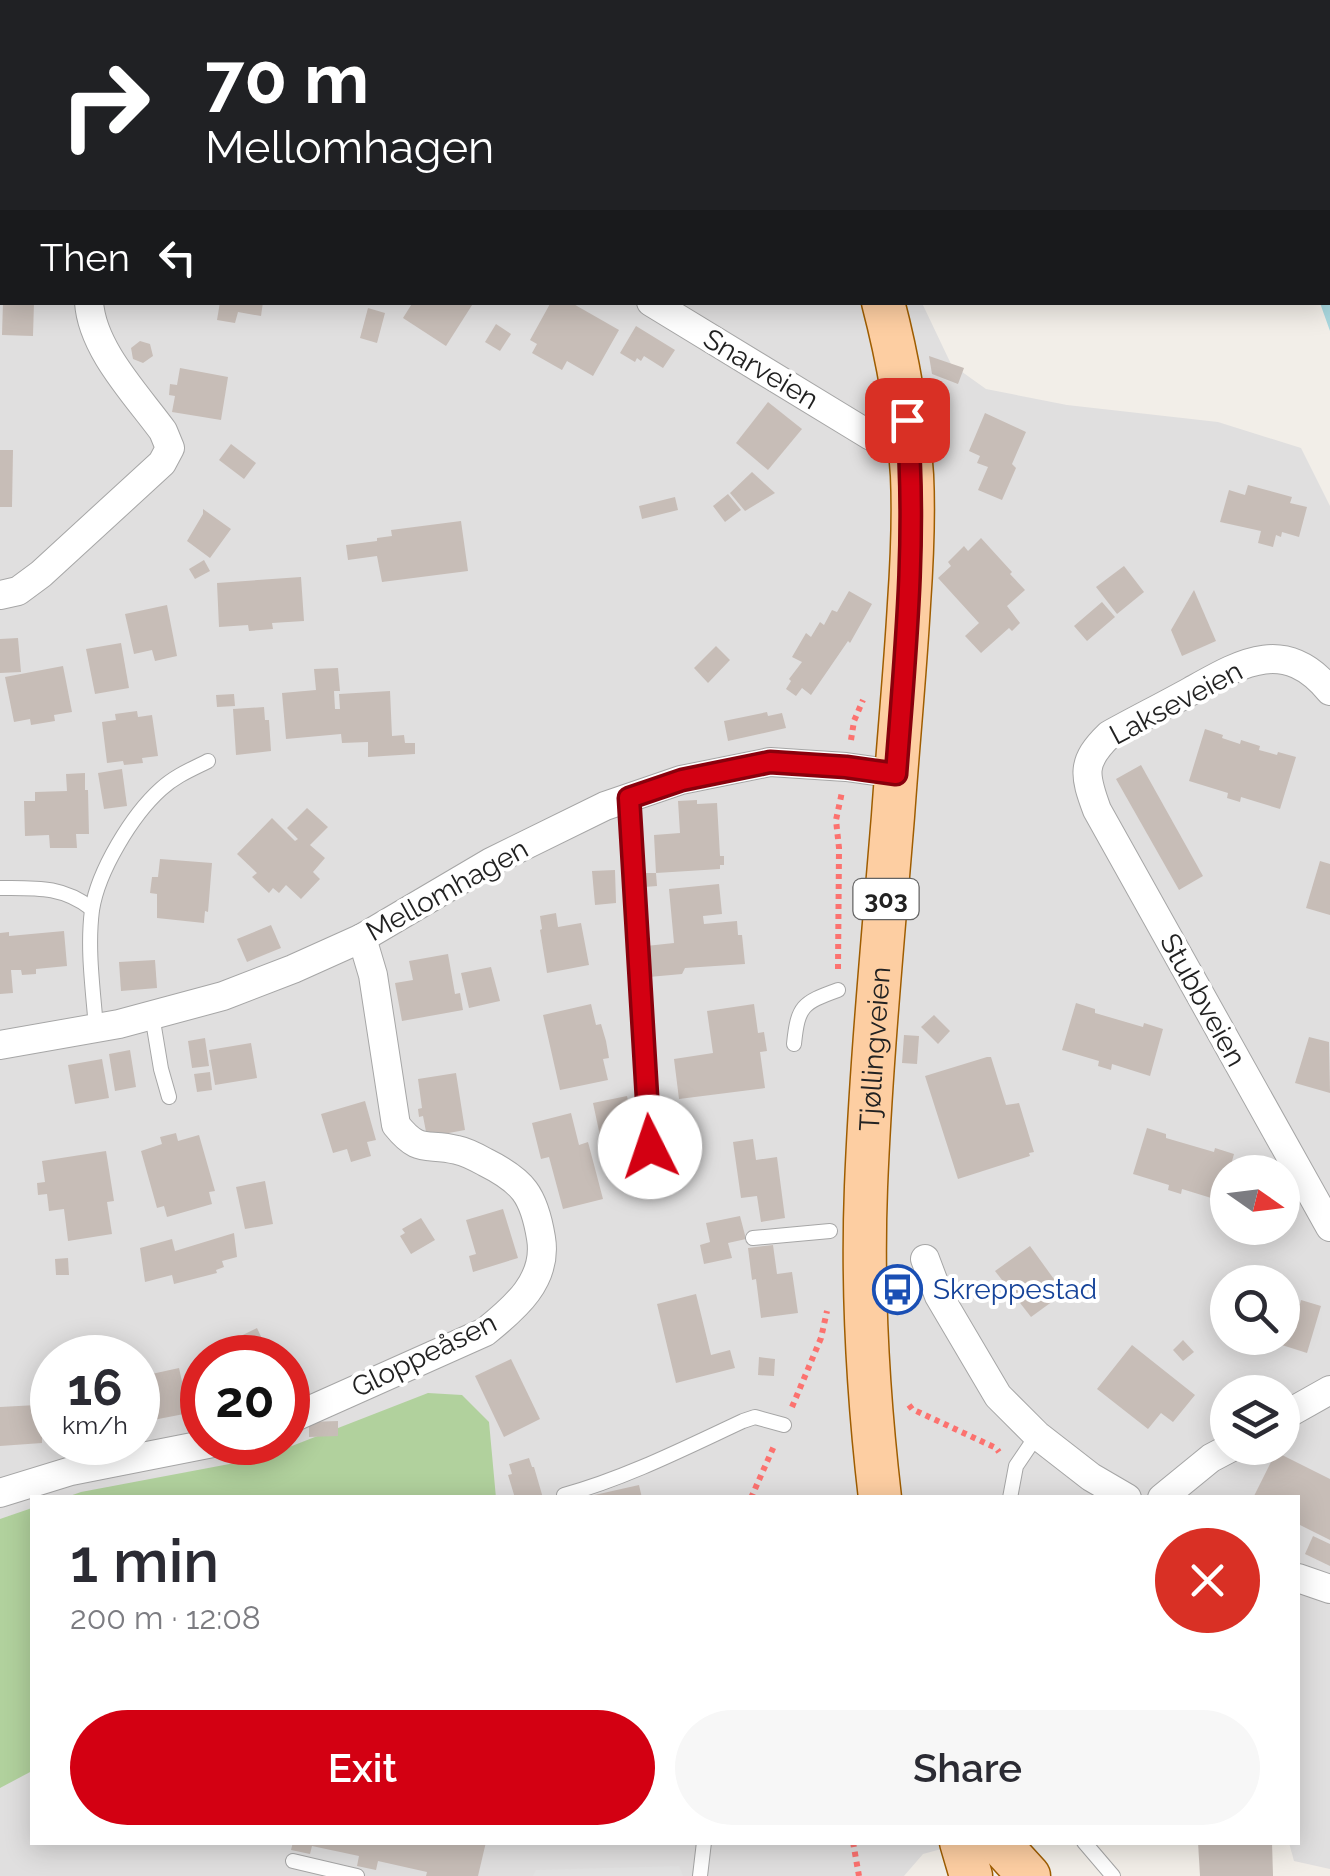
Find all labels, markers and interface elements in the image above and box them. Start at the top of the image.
text: 70 m [205,37,369,119]
icon: right [40,40,170,170]
text: Mellomhagen [205,121,494,174]
icon: left [150,230,205,285]
text: Then [40,235,130,280]
street label: Snarveien [698,322,824,416]
pin [865,378,950,463]
icon: arrive [880,393,935,448]
street label: Lakseveien [1104,654,1248,752]
street label: Mellomhagen [360,832,534,948]
road number: 303 [854,879,918,919]
street label: Stubbveien [1153,928,1253,1072]
street label: Tjøllingveien [852,965,897,1132]
position arrow [598,1095,702,1199]
north arrow [1210,1155,1300,1245]
map controls [1210,1155,1300,1465]
bus stop icon: Skreppestad [872,1263,924,1315]
button: search [1210,1265,1300,1355]
place label: Skreppestad [933,1273,1097,1306]
street label: Gloppeåsen [346,1306,502,1404]
speed limit sign: 20 [180,1335,310,1465]
text: 16 [67,1358,123,1417]
button: layers [1210,1375,1300,1465]
text: km/h [62,1410,128,1440]
text: 1 min [70,1526,219,1596]
button: close [1155,1528,1260,1633]
text: 200 m · 12:08 [70,1599,261,1636]
button: Exit [70,1710,655,1825]
button: Share [675,1710,1260,1825]

